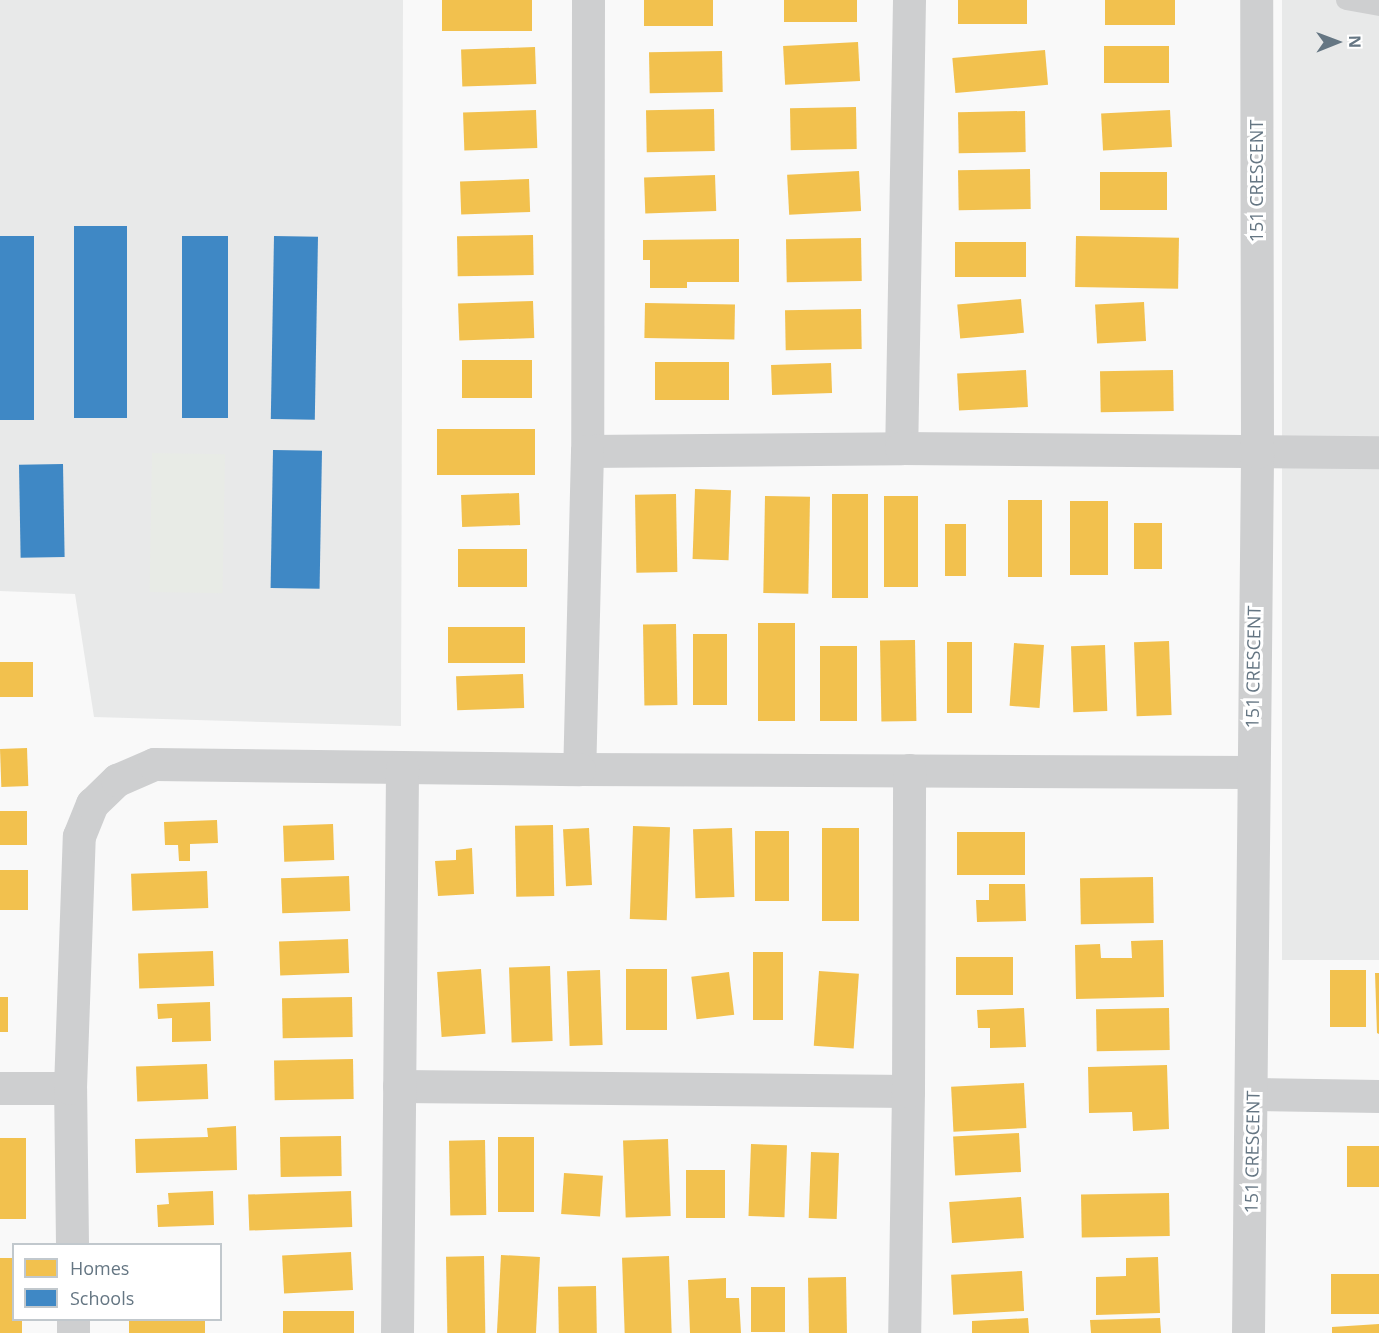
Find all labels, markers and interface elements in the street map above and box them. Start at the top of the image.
north arrow [1307,12,1367,72]
text: N [1344,35,1366,48]
street label: 151 CRESCENT [1245,120,1267,242]
street label: 151 CRESCENT [1241,605,1265,729]
street label: 151 CRESCENT [1240,1090,1264,1214]
legend [12,1243,222,1321]
text: Homes [70,1256,129,1280]
text: Schools [70,1286,134,1310]

